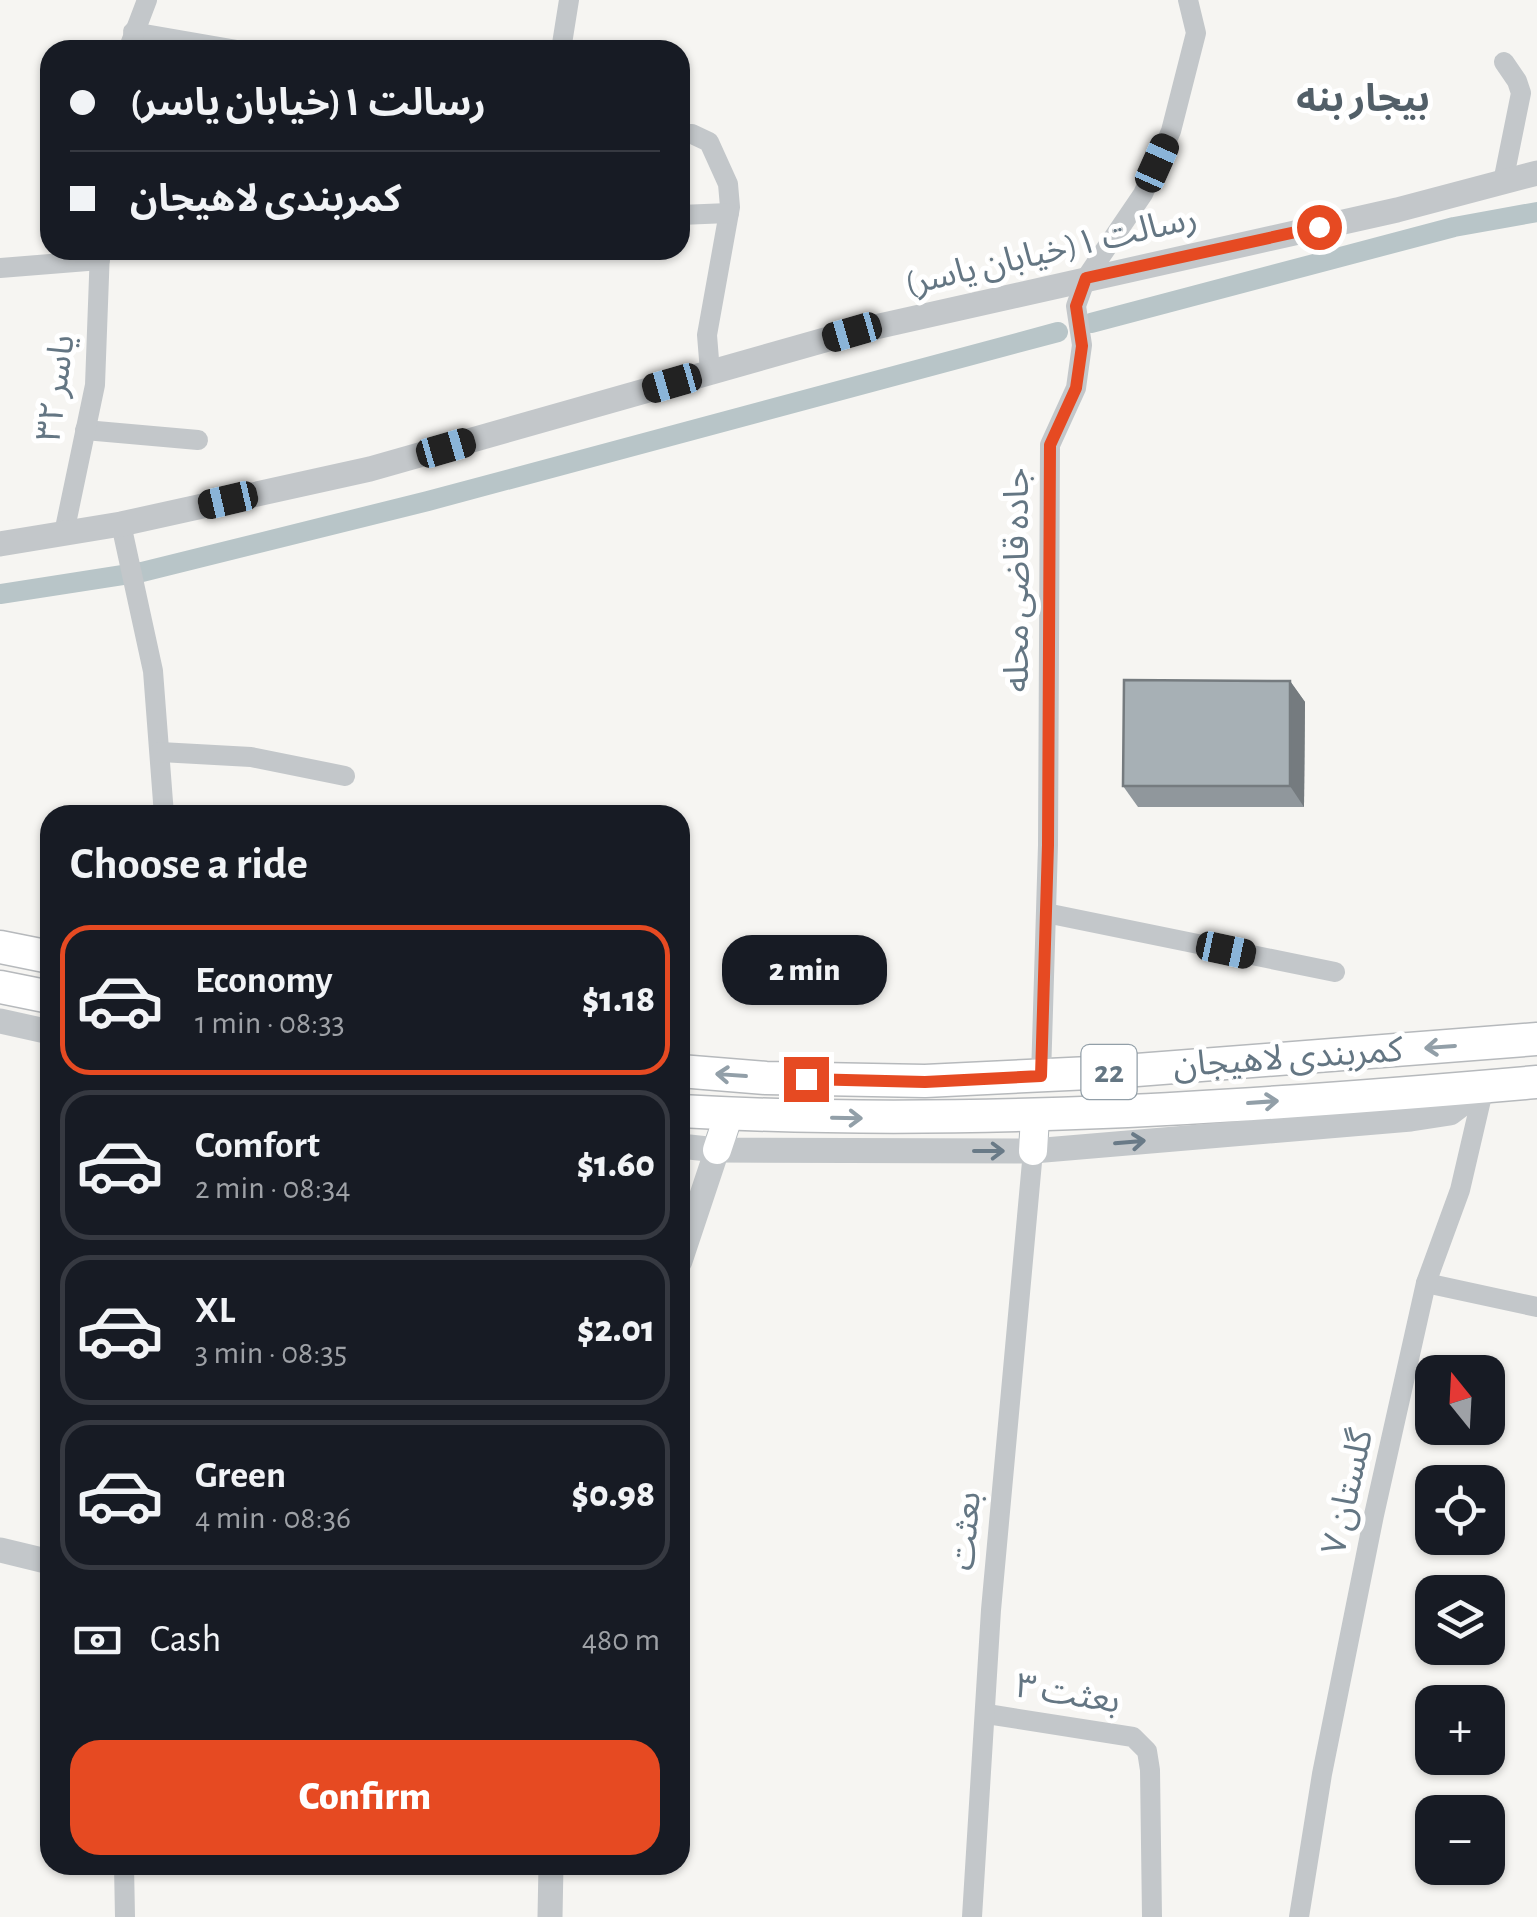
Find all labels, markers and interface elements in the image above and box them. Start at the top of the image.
district label: بیجار بنه [1296,81,1430,120]
text: رسالت ۱(خیابان یاسر) [130,85,486,123]
car [1131,129,1183,197]
text: کمربندی لاهیجان [130,181,401,219]
street label: رسالت ۱(خیابان یاسر) [902,200,1201,304]
route start [1297,205,1342,250]
car [819,309,885,355]
street label: یاسر ۳۲ [31,332,82,444]
car [639,360,705,406]
car [413,425,479,471]
street label: جاده قاضی محله [1000,468,1036,692]
car [195,479,261,521]
text: Choose a ride [70,842,308,887]
car [1194,929,1258,971]
callout: 2 min [724,934,888,1004]
text: 2 min [769,954,840,986]
icon: car [75,955,165,1045]
text: Economy [195,962,333,1000]
text: $1.18 [582,981,655,1019]
text: 1 min · 08:33 [195,1007,345,1039]
street label: کمربندی لاهیجان [1172,1032,1405,1084]
one-way arrow [1424,1037,1456,1056]
road number: 22 [1082,1045,1136,1099]
route end [784,1057,829,1102]
one-way arrow [716,1066,748,1085]
one-way arrow [1246,1092,1278,1111]
one-way arrow [831,1108,863,1127]
icon: car [75,1120,165,1210]
text: Comfort [195,1127,320,1165]
one-way arrow [1113,1133,1145,1152]
one-way arrow [972,1142,1005,1160]
text: $1.60 [577,1146,655,1184]
text: 2 min · 08:34 [195,1172,351,1204]
icon: car [75,1285,165,1375]
text: XL [195,1292,235,1330]
text: $2.01 [577,1311,655,1349]
text: 3 min · 08:35 [195,1337,347,1369]
north arrow [1415,1355,1505,1445]
map controls [1415,1355,1505,1885]
street label: گلستان ۷ [1316,1425,1381,1558]
icon: car [75,1450,165,1540]
text: Green [195,1457,286,1495]
button: locate [1415,1465,1505,1555]
text: $0.98 [572,1476,655,1514]
street label: بعثت [945,1490,987,1572]
text: 4 min · 08:36 [195,1502,351,1534]
button: layers [1415,1575,1505,1665]
icon: cash [70,1613,125,1668]
text: Cash [150,1621,221,1659]
text: 480 m [582,1624,660,1656]
street label: بعثت ۳ [1014,1669,1122,1720]
button: + [1415,1685,1505,1775]
button: Confirm [70,1740,660,1855]
button: − [1415,1795,1505,1885]

